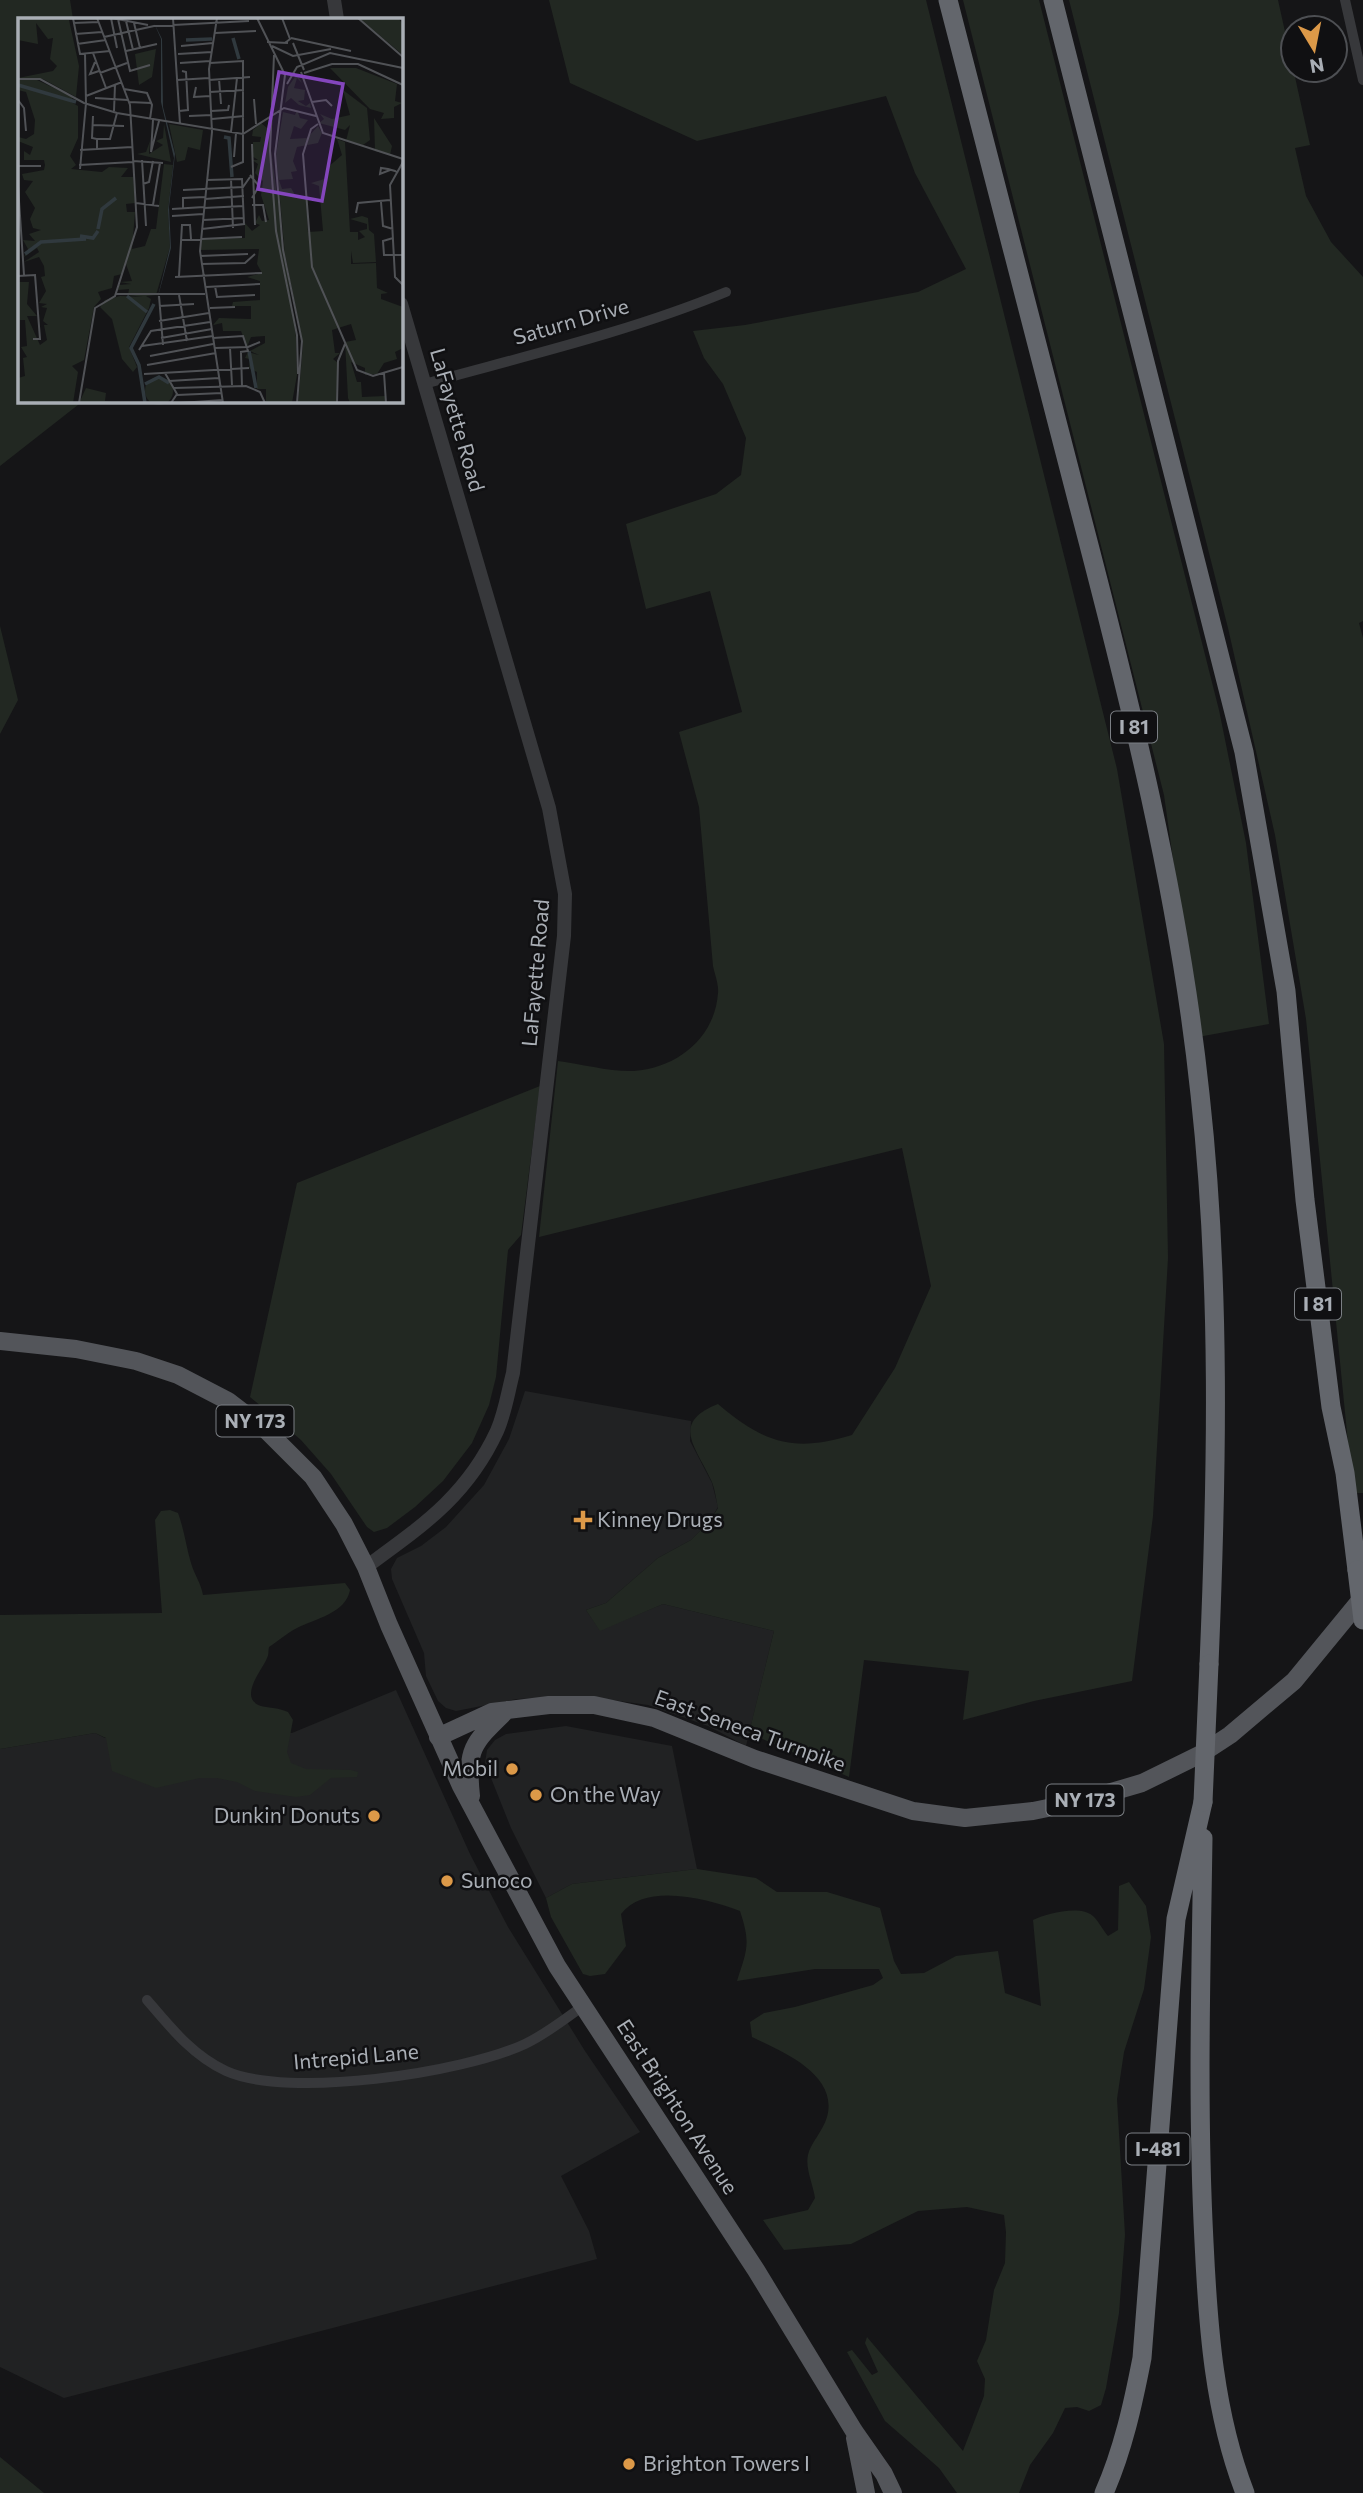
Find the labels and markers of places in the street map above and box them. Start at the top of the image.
place label: Kinney Drugs [597,1506,723,1531]
marker: Kinney Drugs [575,1512,591,1528]
place label: Mobil [442,1755,498,1780]
marker: Mobil [504,1761,520,1777]
place label: On the Way [550,1781,661,1806]
marker: On the Way [528,1787,544,1803]
place label: Dunkin' Donuts [214,1802,360,1827]
marker: Dunkin' Donuts [366,1808,382,1824]
place label: Sunoco [461,1867,533,1892]
marker: Sunoco [439,1873,455,1889]
place label: Brighton Towers I [643,2450,810,2475]
marker: Brighton Towers I [621,2456,637,2472]

